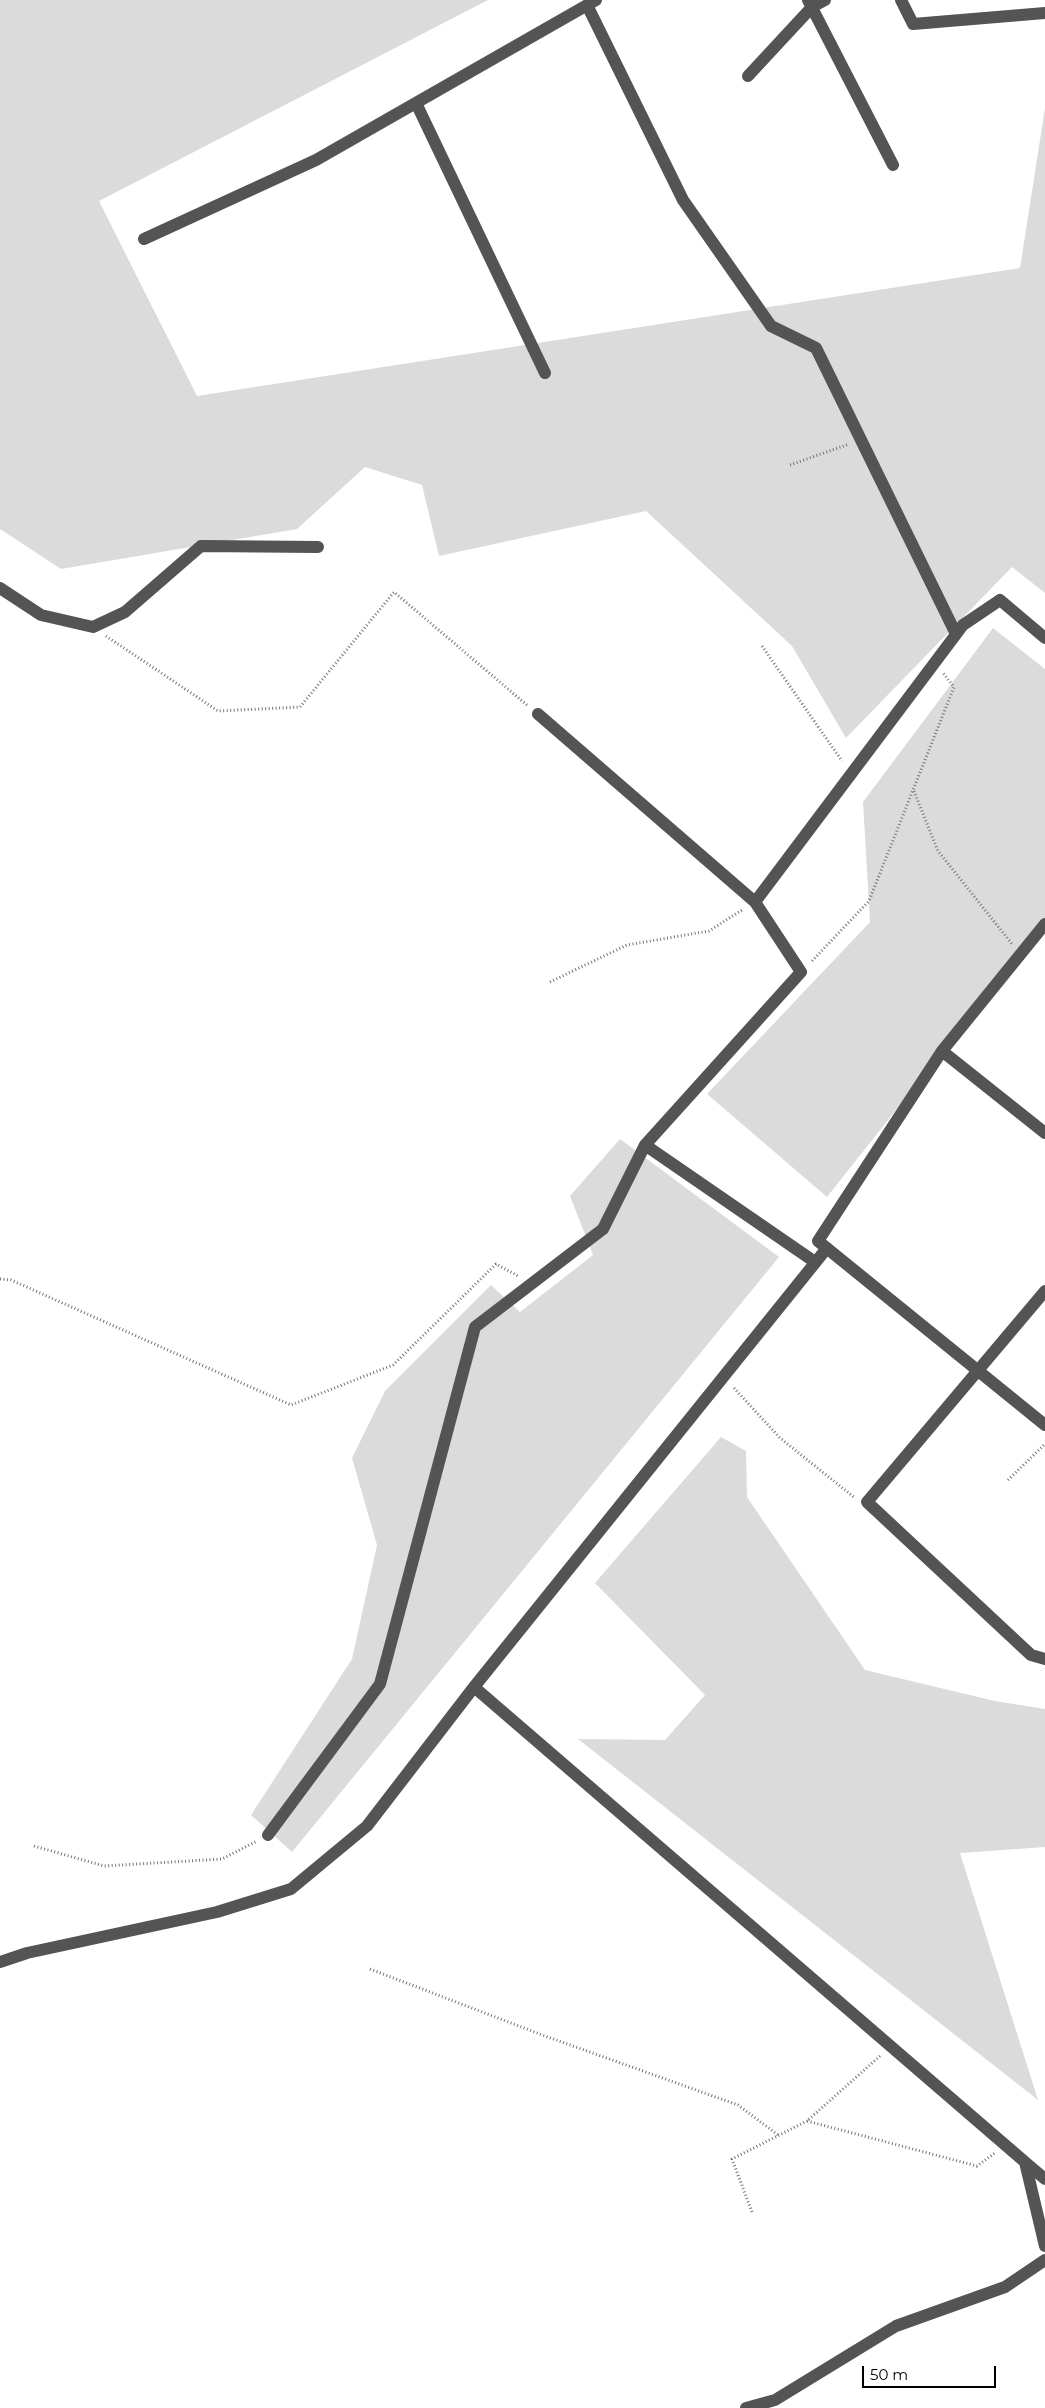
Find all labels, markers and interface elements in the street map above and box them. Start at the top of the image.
scale bar [865,2356,999,2388]
text: 50 m [870,2365,908,2384]

